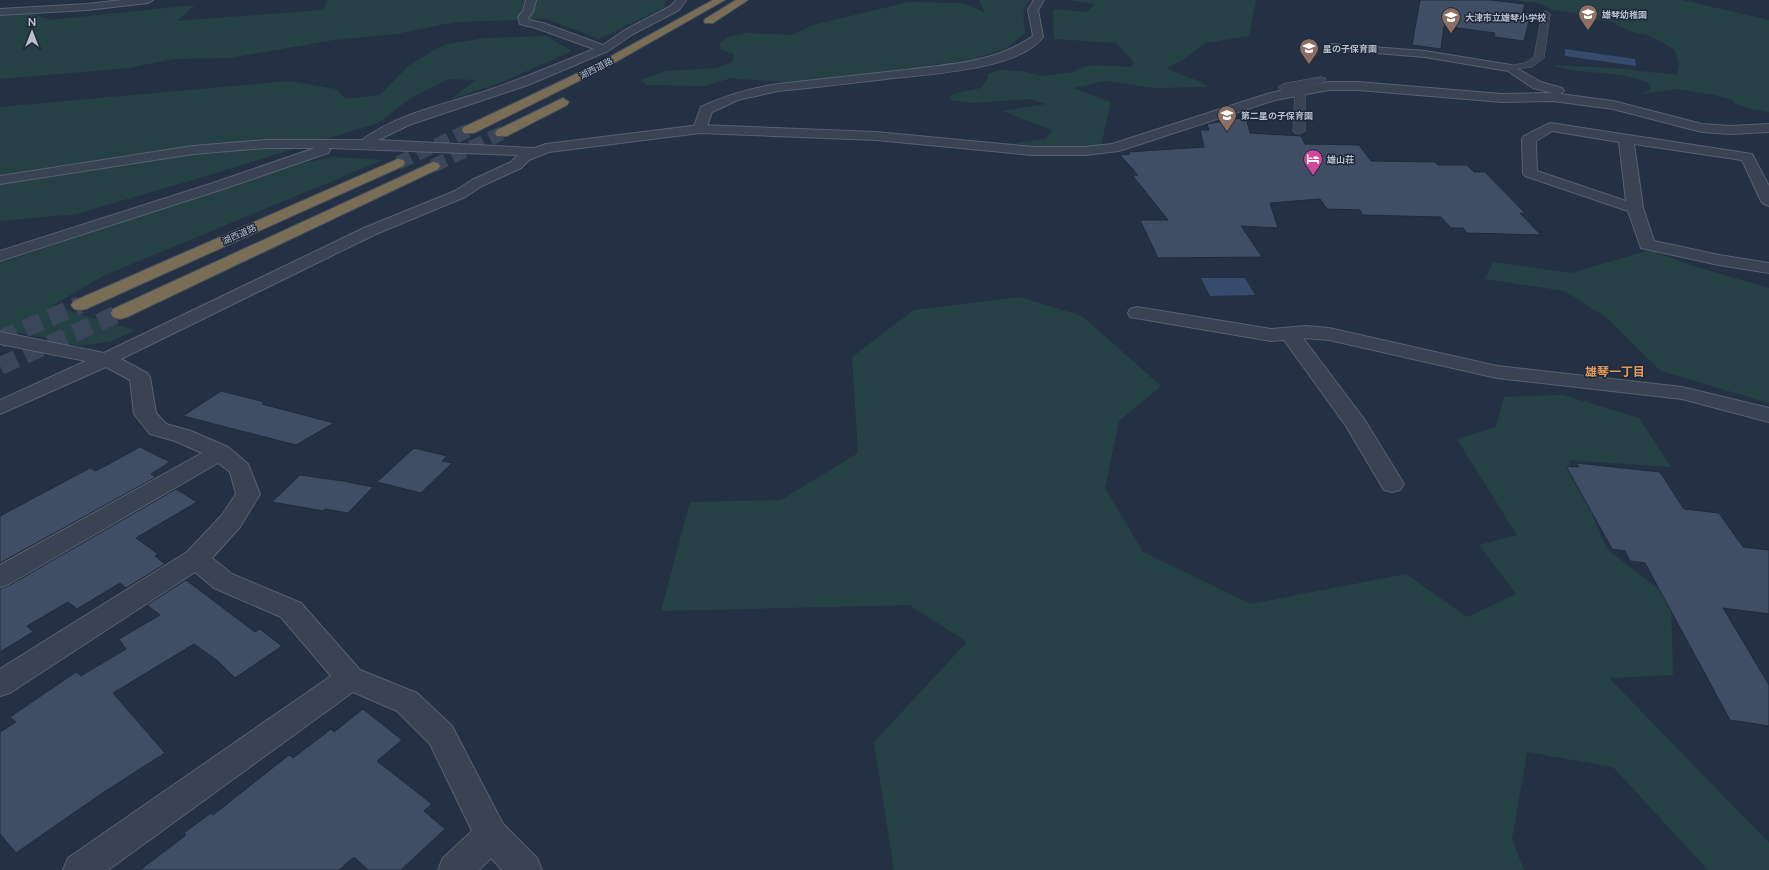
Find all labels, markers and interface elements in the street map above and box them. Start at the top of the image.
school or university icon: 雄琴幼稚園 [1577,3,1599,31]
school or university icon: 大津市立雄琴小学校 [1440,6,1462,34]
place label: 雄琴幼稚園 [1601,9,1647,20]
north arrow [12,12,52,52]
place label: 大津市立雄琴小学校 [1465,12,1547,23]
text: N [28,16,36,29]
school or university icon: 星の子保育園 [1298,37,1320,65]
place label: 星の子保育園 [1323,43,1377,54]
street label: 湖西道路 [577,55,615,81]
school or university icon: 第二星の子保育園 [1216,104,1238,132]
place label: 第二星の子保育園 [1241,110,1313,121]
hotel icon: 雄山荘 [1302,148,1324,176]
place label: 雄山荘 [1326,154,1354,165]
street label: 湖西道路 [220,222,258,246]
district label: 雄琴一丁目 [1585,365,1645,379]

